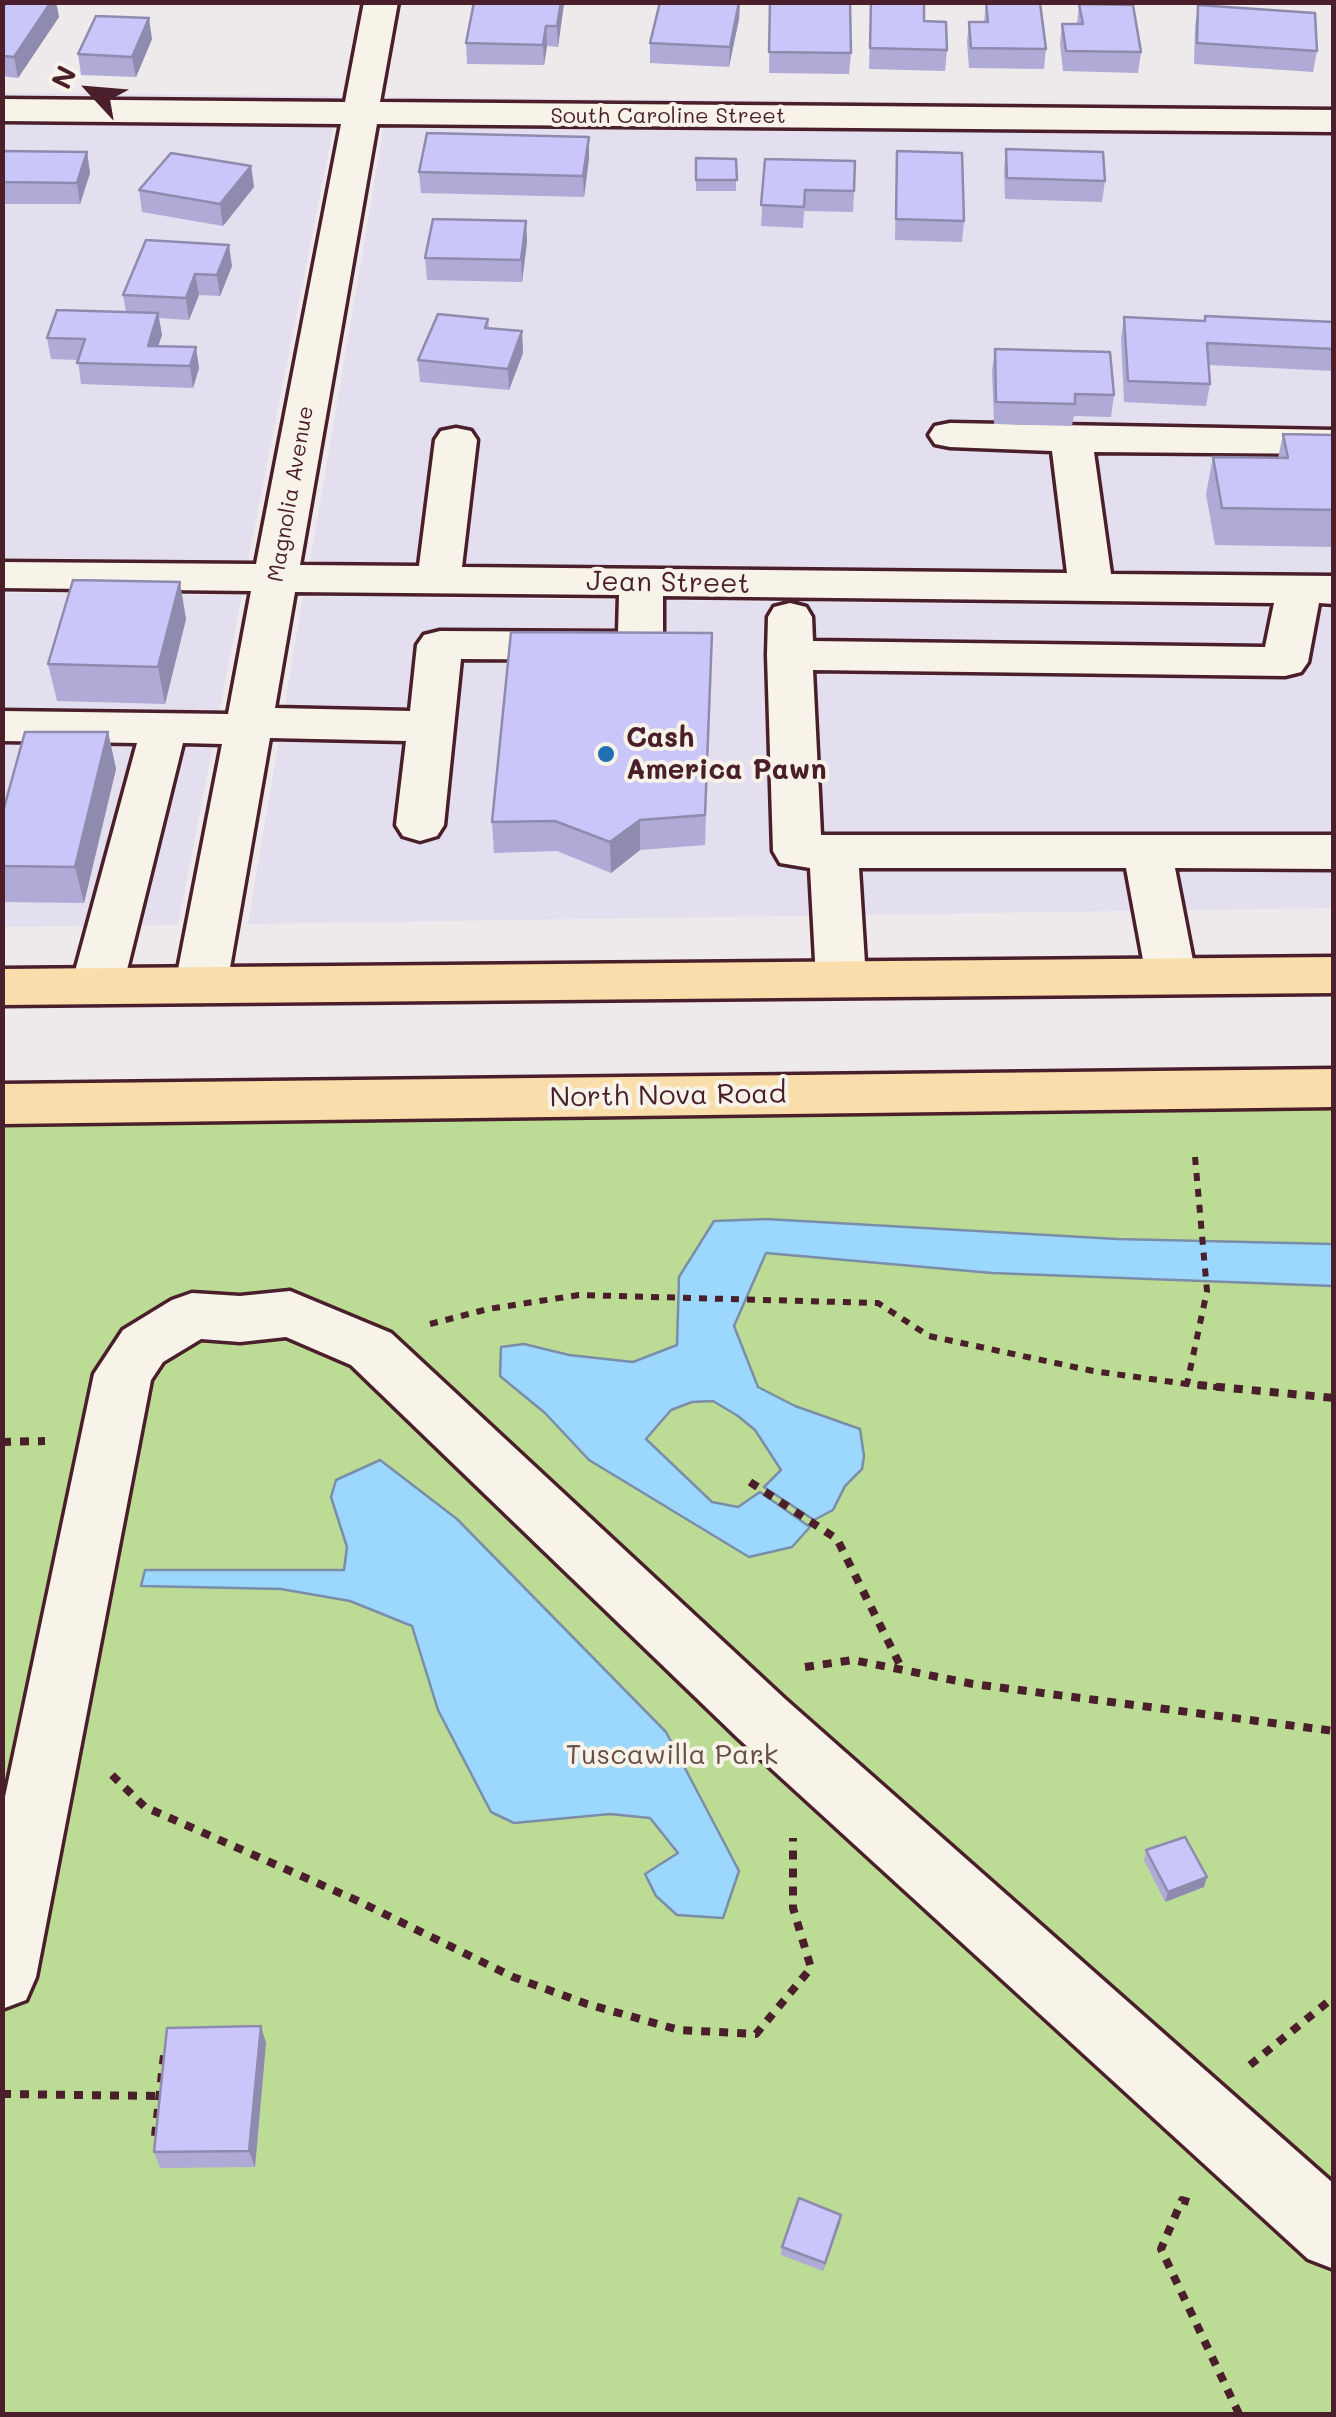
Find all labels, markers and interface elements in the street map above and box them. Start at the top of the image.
north arrow [40,40,140,140]
text: N [42,59,84,94]
street label: South Caroline Street [550,103,786,129]
street label: Magnolia Avenue [263,404,319,584]
street label: Jean Street [586,565,750,601]
place label: Cash America Pawn [626,721,826,787]
marker: Cash America Pawn [595,743,617,765]
street label: North Nova Road [549,1077,787,1115]
park label: Tuscawilla Park [566,1738,778,1772]

